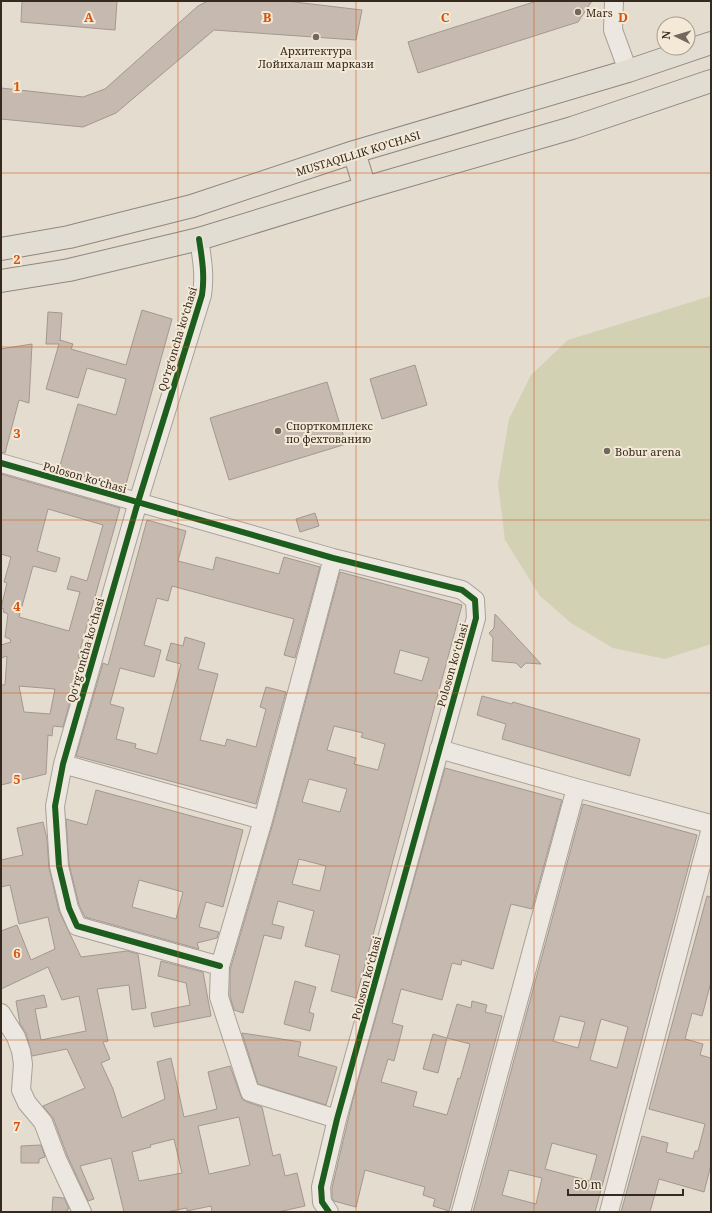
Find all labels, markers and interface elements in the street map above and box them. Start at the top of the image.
place label: Mars [586,5,613,20]
marker: Mars [573,7,583,17]
text: A [84,8,94,26]
text: B [263,8,272,26]
text: C [441,8,450,26]
text: D [618,8,628,26]
north arrow [656,16,696,56]
text: N [658,30,673,40]
marker: Архитектура Лойихалаш маркази [311,32,321,42]
place label: Архитектура Лойихалаш маркази [258,43,374,71]
text: 1 [13,77,21,95]
street label: MUSTAQILLIK KO'CHASI [294,127,422,179]
text: 2 [13,250,21,268]
street label: Qoʻrgʻoncha koʻchasi [154,285,200,393]
place label: Спорткомплекс по фехтованию [286,418,374,446]
text: 3 [13,424,21,442]
marker: Спорткомплекс по фехтованию [273,426,283,436]
place label: Bobur arena [615,444,681,459]
marker: Bobur arena [602,446,612,456]
street label: Poloson koʻchasi [41,458,129,496]
street label: Qoʻrgʻoncha koʻchasi [63,595,107,704]
text: 4 [13,597,21,615]
street label: Poloson koʻchasi [433,621,471,709]
text: 5 [13,770,21,788]
street label: Poloson koʻchasi [348,934,385,1022]
text: 6 [13,944,21,962]
text: 7 [13,1117,21,1135]
scale bar [568,1171,683,1197]
text: 50 m [574,1176,602,1193]

